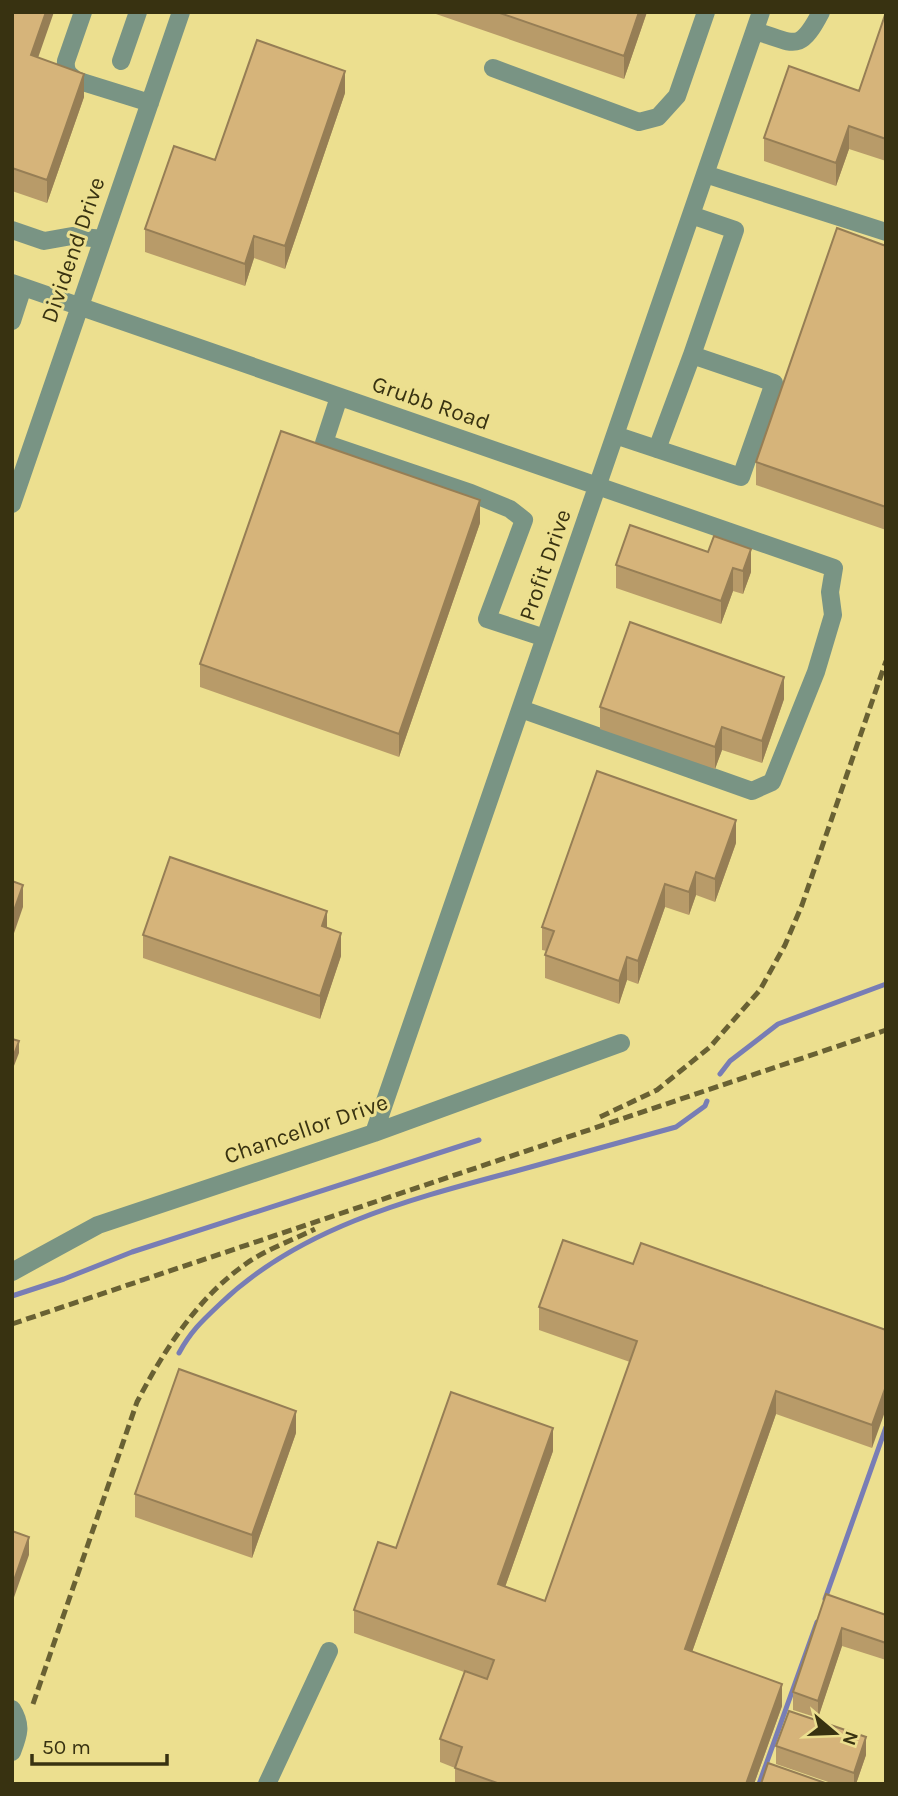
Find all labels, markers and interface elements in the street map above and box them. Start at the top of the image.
street label: Dividend Drive [35,173,111,327]
street label: Grubb Road [369,370,493,436]
street label: Profit Drive [513,506,577,624]
street label: Chancellor Drive [221,1088,391,1170]
north arrow [800,1698,870,1768]
scale bar [32,1722,166,1766]
text: N [838,1728,863,1748]
text: 50 m [42,1735,91,1759]

